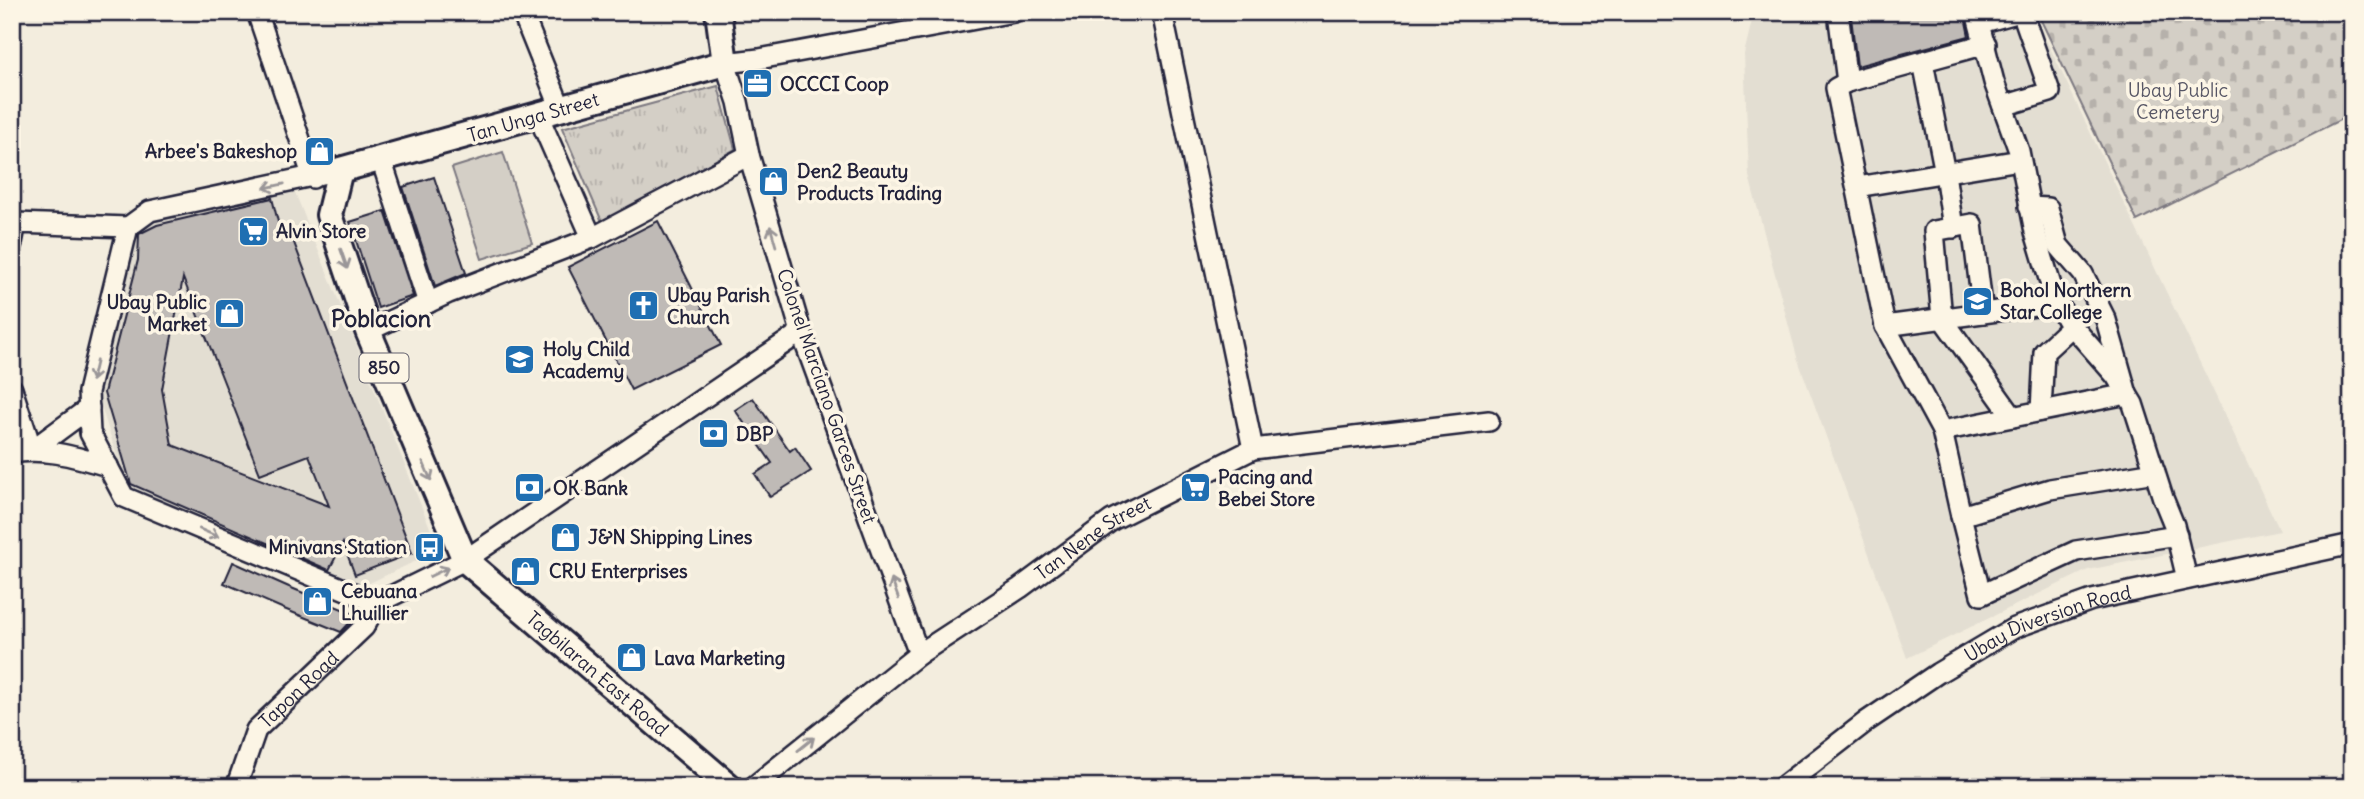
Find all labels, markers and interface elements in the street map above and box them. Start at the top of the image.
office icon: OCCCI Coop [740,67,774,101]
place label: OCCCI Coop [780,72,889,96]
park label: Ubay Public Cemetery [2128,78,2228,124]
street label: Tan Unga Street [465,87,601,147]
shop icon: Arbee's Bakeshop [303,134,337,168]
place label: Arbee's Bakeshop [145,139,297,163]
place label: Den2 Beauty Products Trading [797,159,942,205]
shop icon: Den2 Beauty Products Trading [757,165,791,199]
one-way arrow [263,179,286,193]
supermarket icon: Alvin Store [236,214,270,248]
place label: Alvin Store [276,219,366,243]
one-way arrow [765,225,778,247]
one-way arrow [339,248,351,270]
street label: Colonel Marciano Garces Street [772,265,882,527]
place label: Bohol Northern Star College [2000,278,2131,324]
place label: Ubay Parish Church [667,283,770,329]
school or university icon: Bohol Northern Star College [1960,284,1994,318]
church icon: Ubay Parish Church [627,289,661,323]
place label: Ubay Public Market [106,290,208,336]
shop icon: Ubay Public Market [213,296,247,330]
district label: Poblacion [331,304,431,333]
place label: Holy Child Academy [543,337,630,383]
school or university icon: Holy Child Academy [503,343,537,377]
road number: 850 [360,354,408,382]
one-way arrow [86,359,99,381]
bank icon: DBP [696,417,730,451]
place label: DBP [736,422,774,446]
one-way arrow [421,460,434,481]
place label: Pacing and Bebei Store [1218,465,1315,511]
bank icon: OK Bank [513,471,547,505]
supermarket icon: Pacing and Bebei Store [1178,471,1212,505]
place label: OK Bank [553,476,628,500]
street label: Tan Nene Street [1030,491,1155,585]
shop icon: J&N Shipping Lines [548,520,582,554]
place label: J&N Shipping Lines [588,525,753,549]
one-way arrow [197,527,219,540]
bus stop icon: Minivans Station [413,530,447,564]
place label: Minivans Station [268,535,407,559]
shop icon: CRU Enterprises [509,554,543,588]
place label: CRU Enterprises [549,559,688,583]
one-way arrow [428,565,449,579]
place label: Cebuana Lhuillier [341,579,418,625]
one-way arrow [888,579,901,601]
street label: Ubay Diversion Road [1960,580,2133,667]
shop icon: Cebuana Lhuillier [301,585,335,619]
street label: Tagbilaran East Road [521,606,674,741]
shop icon: Lava Marketing [614,641,648,675]
street label: Tapon Road [254,646,344,733]
place label: Lava Marketing [654,646,785,670]
one-way arrow [796,736,814,752]

